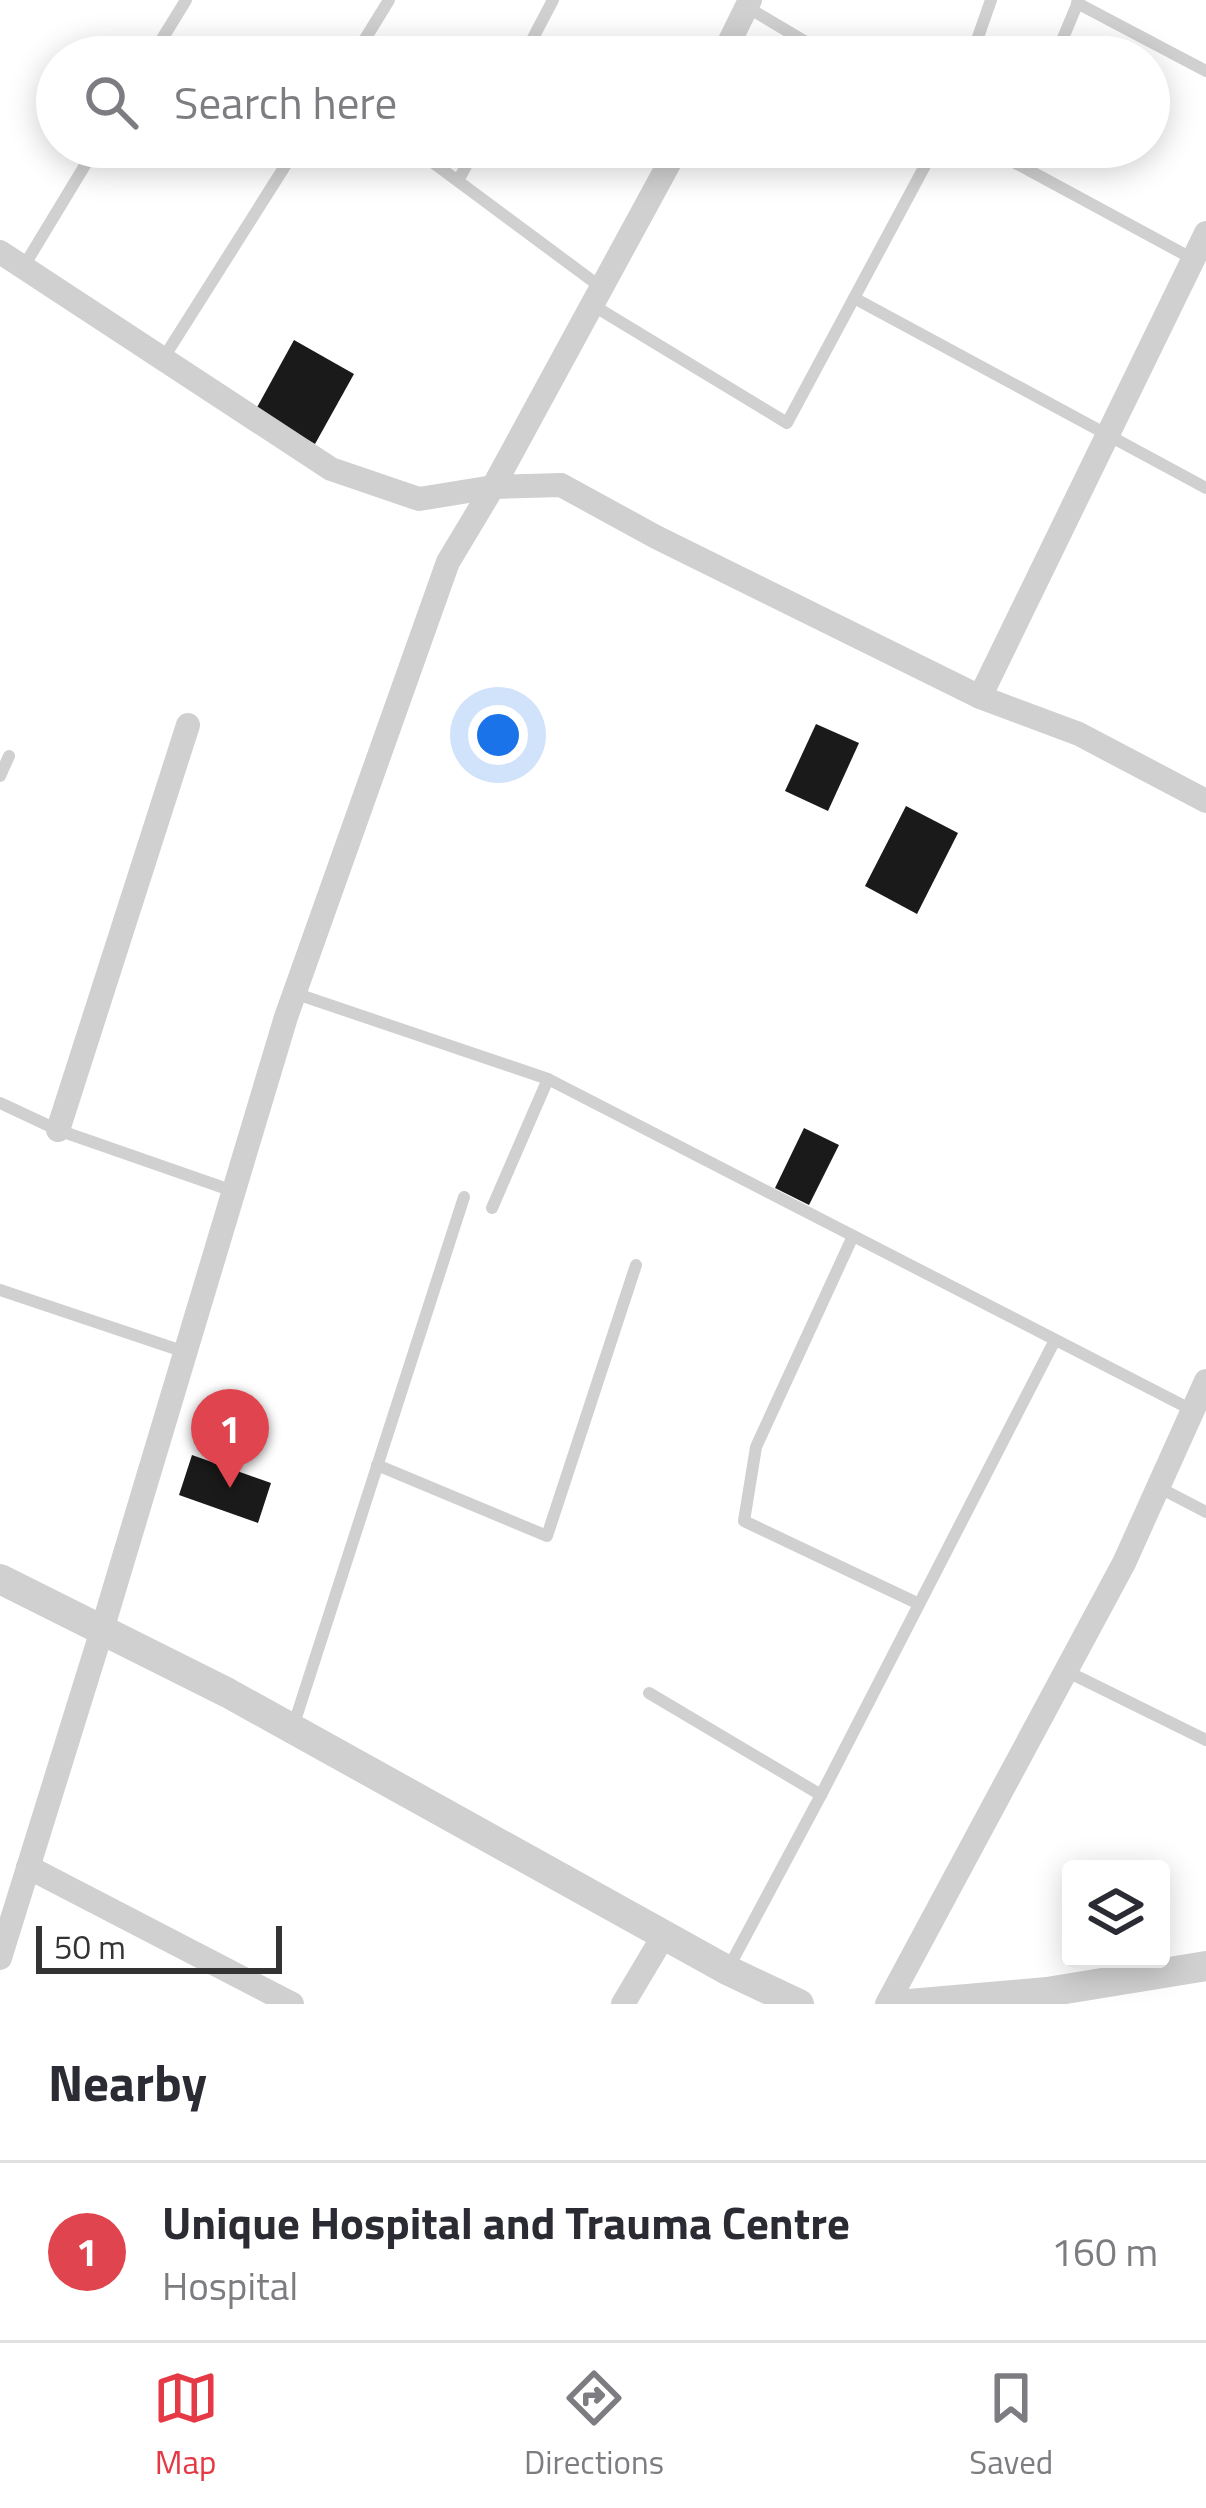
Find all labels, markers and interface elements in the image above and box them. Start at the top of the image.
search box [36,36,1170,168]
text: Search here [174,68,397,136]
icon: search [78,69,144,135]
your location [468,705,528,765]
pin: 1 [191,1389,269,1488]
map controls [1062,1860,1170,1968]
button: layers [1062,1860,1170,1968]
scale bar [36,1920,282,1973]
text: 50 m [54,1922,126,1972]
text: Nearby [48,2043,207,2121]
text: Unique Hospital and Trauma Centre [162,2188,850,2256]
text: 1 [76,2222,98,2281]
text: 160 m [1051,2222,1158,2281]
text: Hospital [162,2256,298,2315]
tab: Map [153,2365,219,2487]
tab: Directions [524,2365,664,2487]
tab: Saved [969,2365,1053,2487]

